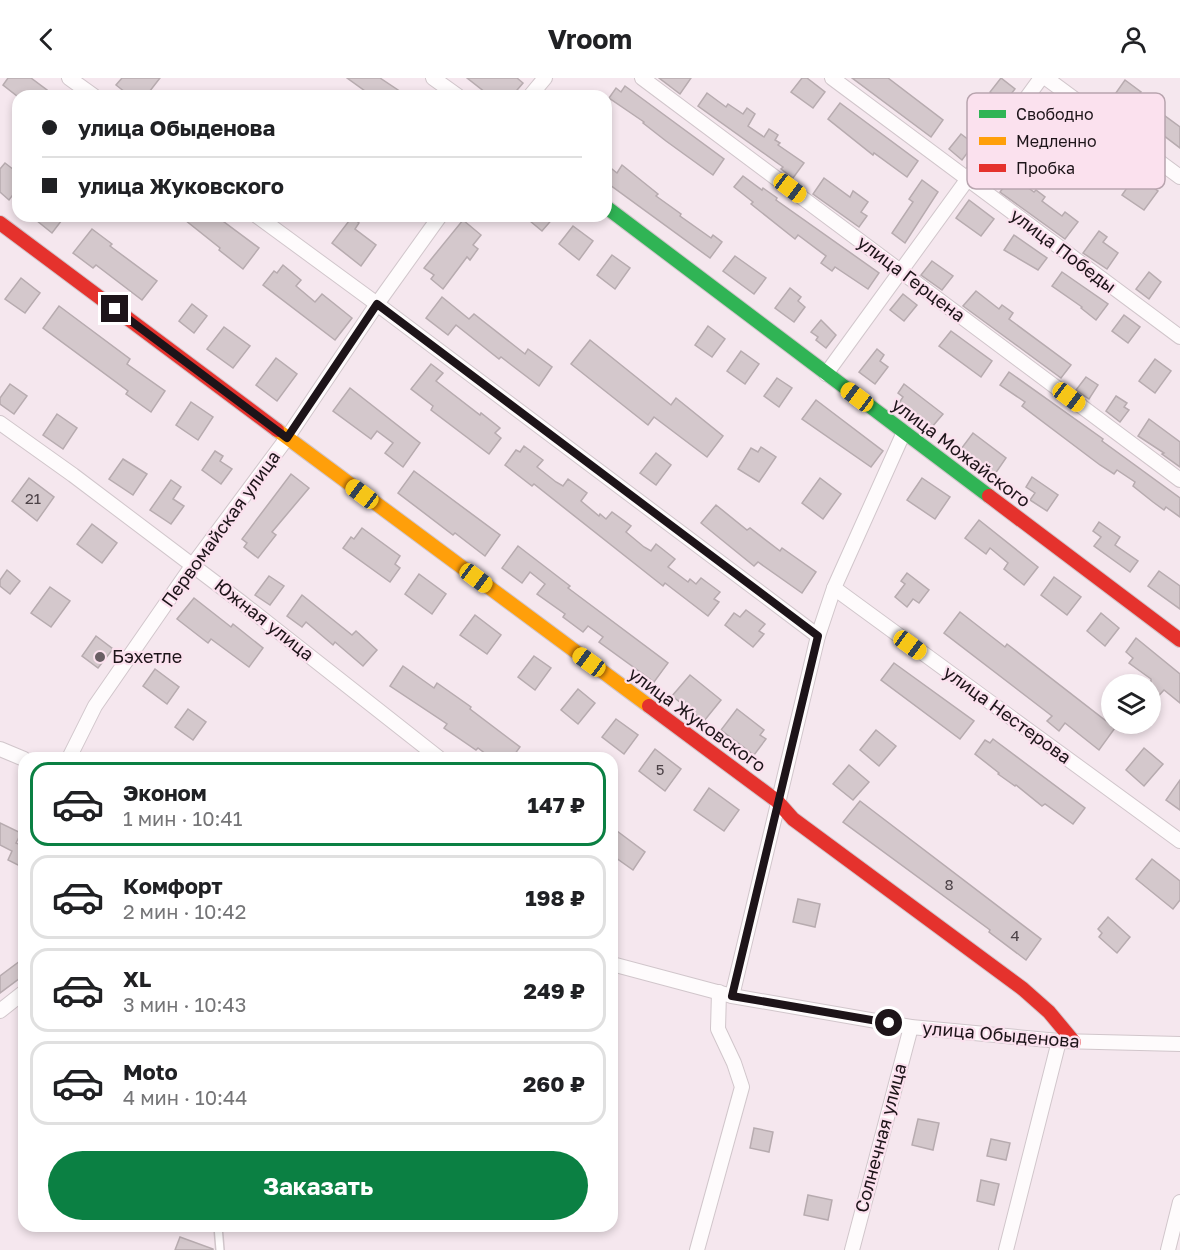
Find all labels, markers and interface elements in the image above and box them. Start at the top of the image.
icon: back [30,23,63,56]
text: Vroom [548,23,632,55]
icon: person [1117,23,1150,56]
legend [967,93,1165,189]
text: Свободно [1016,104,1094,124]
text: улица Обыденова [78,114,275,141]
text: Медленно [1016,131,1097,151]
text: Пробка [1016,158,1075,178]
car [770,170,810,206]
text: улица Жуковского [78,172,284,199]
street label: улица Победы [1006,203,1121,297]
street label: улица Герцена [853,230,970,326]
route end [101,295,128,322]
car [837,379,877,415]
car [1049,379,1089,415]
street label: улица Можайского [888,393,1035,512]
street label: Первомайская улица [156,446,284,611]
car [342,476,382,512]
house number: 21 [25,489,41,507]
car [456,560,496,596]
street label: Южная улица [211,574,319,665]
car [890,627,930,663]
car [569,644,609,680]
place label: Бэхетле [112,645,182,667]
marker: Бэхетле [93,650,107,664]
street label: улица Нестерова [939,660,1076,768]
street label: улица Жуковского [625,662,771,776]
map controls [1101,674,1161,734]
button: layers [1101,674,1161,734]
house number: 5 [656,760,664,778]
icon: car [51,777,105,831]
text: Эконом [123,779,207,806]
text: 147 ₽ [528,791,585,818]
text: 1 мин · 10:41 [123,806,243,830]
icon: car [51,870,105,924]
text: Комфорт [123,872,223,899]
house number: 8 [944,875,954,893]
text: 198 ₽ [525,884,585,911]
text: 2 мин · 10:42 [123,899,246,923]
house number: 4 [1010,926,1020,944]
icon: car [51,963,105,1017]
text: XL [123,965,151,992]
text: 249 ₽ [524,977,585,1004]
text: 3 мин · 10:43 [123,992,247,1016]
route start [875,1009,902,1036]
street label: улица Обыденова [921,1016,1081,1052]
icon: car [51,1056,105,1110]
text: Moto [123,1058,178,1085]
street label: Солнечная улица [850,1061,911,1215]
text: 260 ₽ [523,1070,585,1097]
text: 4 мин · 10:44 [123,1085,248,1109]
button: Заказать [48,1151,588,1220]

